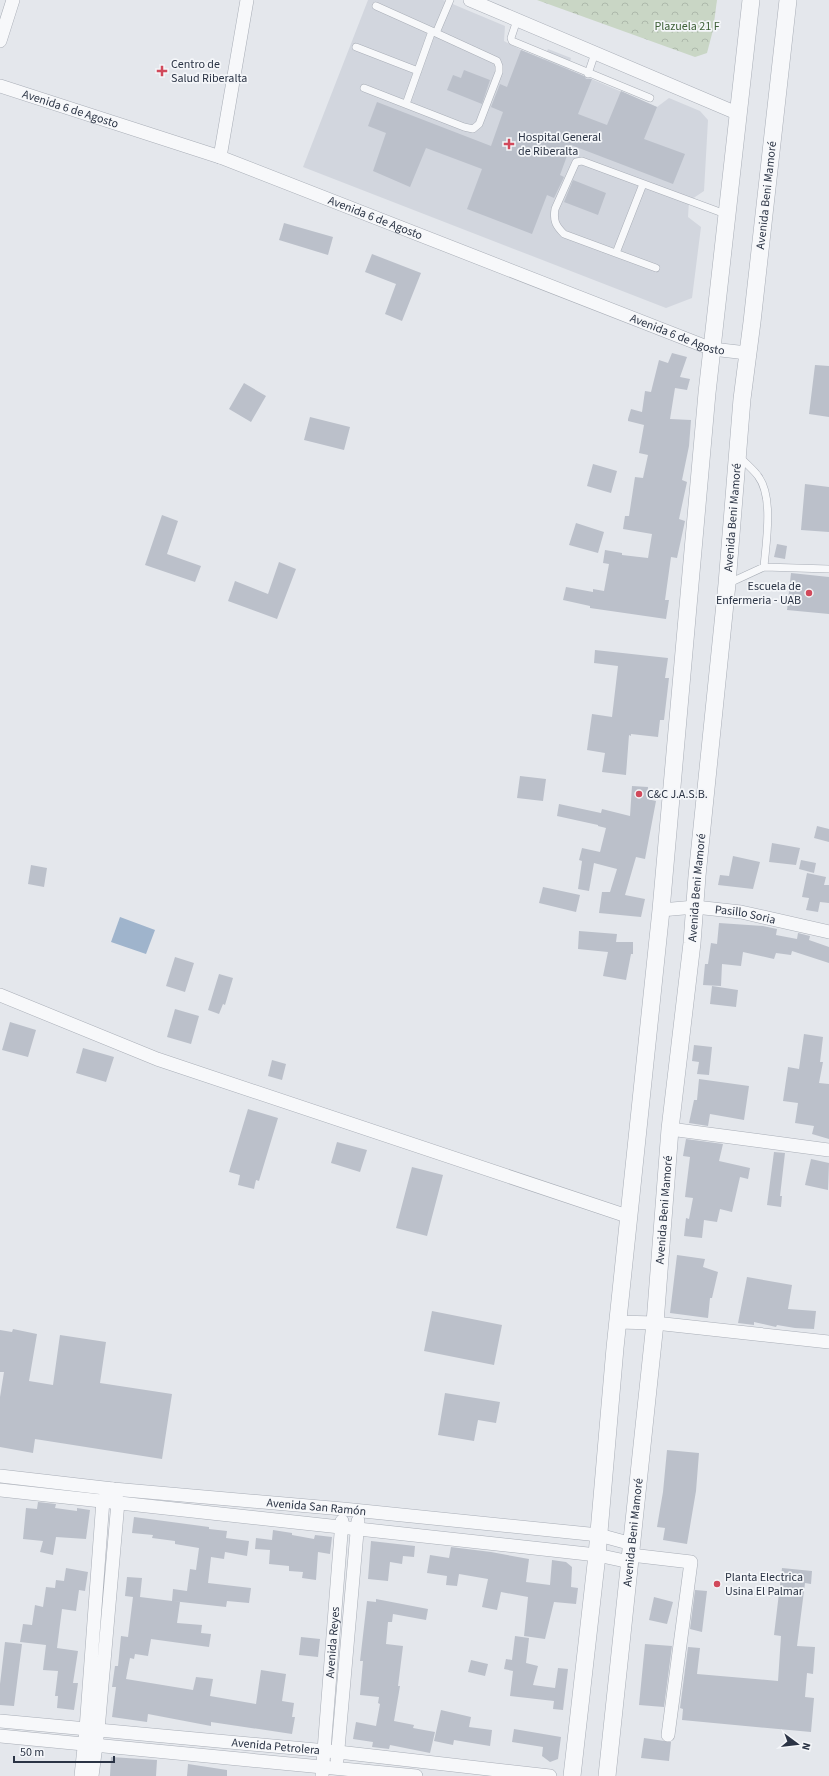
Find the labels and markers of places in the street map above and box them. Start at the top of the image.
place label: Centro de Salud Riberalta [171,56,247,87]
marker: Centro de Salud Riberalta [156,65,168,77]
place label: Hospital General de Riberalta [518,129,601,160]
marker: Hospital General de Riberalta [503,138,515,150]
place label: Escuela de Enfermeria - UAB [716,578,801,609]
marker: Escuela de Enfermeria - UAB [804,588,814,598]
place label: C&C J.A.S.B. [647,786,708,803]
marker: C&C J.A.S.B. [634,789,644,799]
place label: Planta Electrica Usina El Palmar [725,1569,804,1600]
marker: Planta Electrica Usina El Palmar [712,1579,722,1589]

